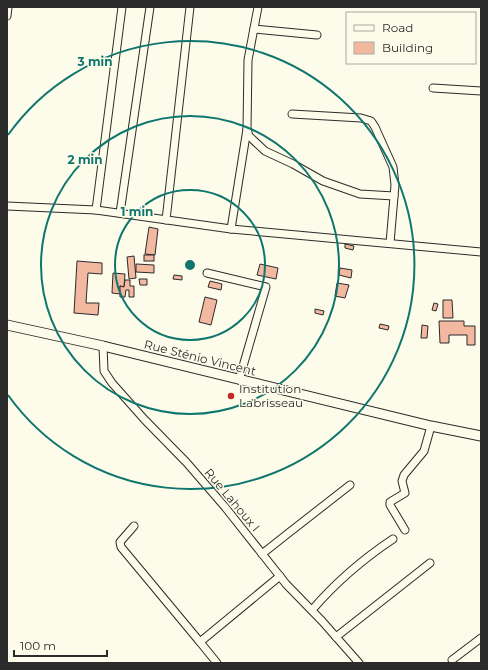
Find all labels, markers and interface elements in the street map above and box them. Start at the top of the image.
legend [346,12,476,64]
text: Road [382,20,413,35]
text: Building [382,40,433,55]
text: 3 min [77,54,113,69]
text: 2 min [68,152,102,167]
text: 1 min [121,204,153,219]
centre of rings [183,258,197,272]
street label: Rue Sténio Vincent [143,336,258,379]
place label: Institution Labrisseau [239,381,303,410]
marker: Institution Labrisseau [226,391,236,401]
street label: Rue Lahoux I [202,465,263,534]
scale bar [14,632,107,658]
text: 100 m [20,638,56,653]

